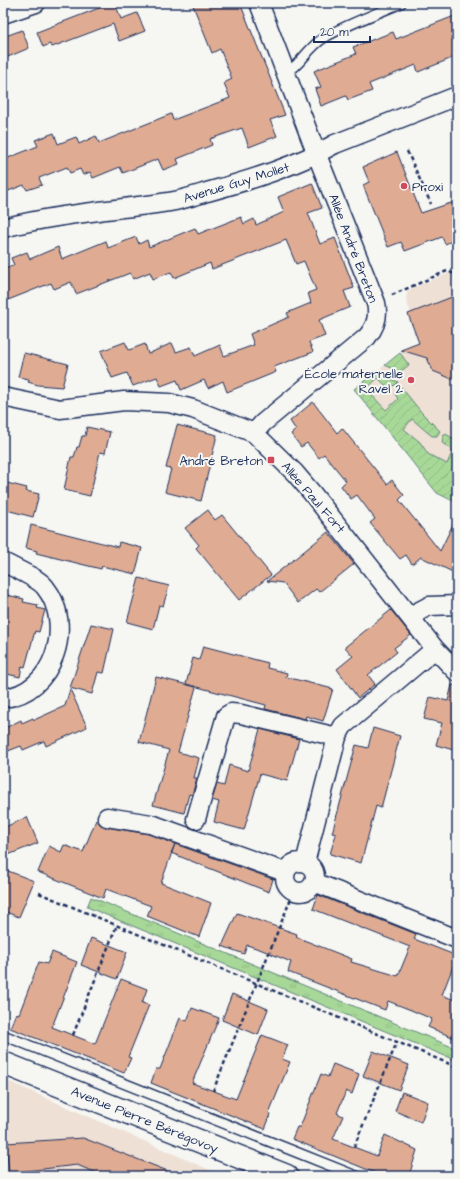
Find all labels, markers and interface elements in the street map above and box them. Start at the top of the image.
scale bar [314,18,370,44]
text: 20 m [320,24,349,41]
street label: Avenue Guy Mollet [181,158,292,209]
place label: Proxi [412,178,443,196]
marker: Proxi [399,181,409,191]
street label: Allée André Breton [324,191,382,306]
place label: École maternelle Ravel 2 [305,365,404,398]
marker: École maternelle Ravel 2 [406,375,416,385]
place label: André Breton [180,452,263,470]
marker: André Breton [266,455,276,465]
street label: Allée Paul Fort [277,458,350,538]
street label: Avenue Pierre Bérégovoy [68,1082,221,1159]

